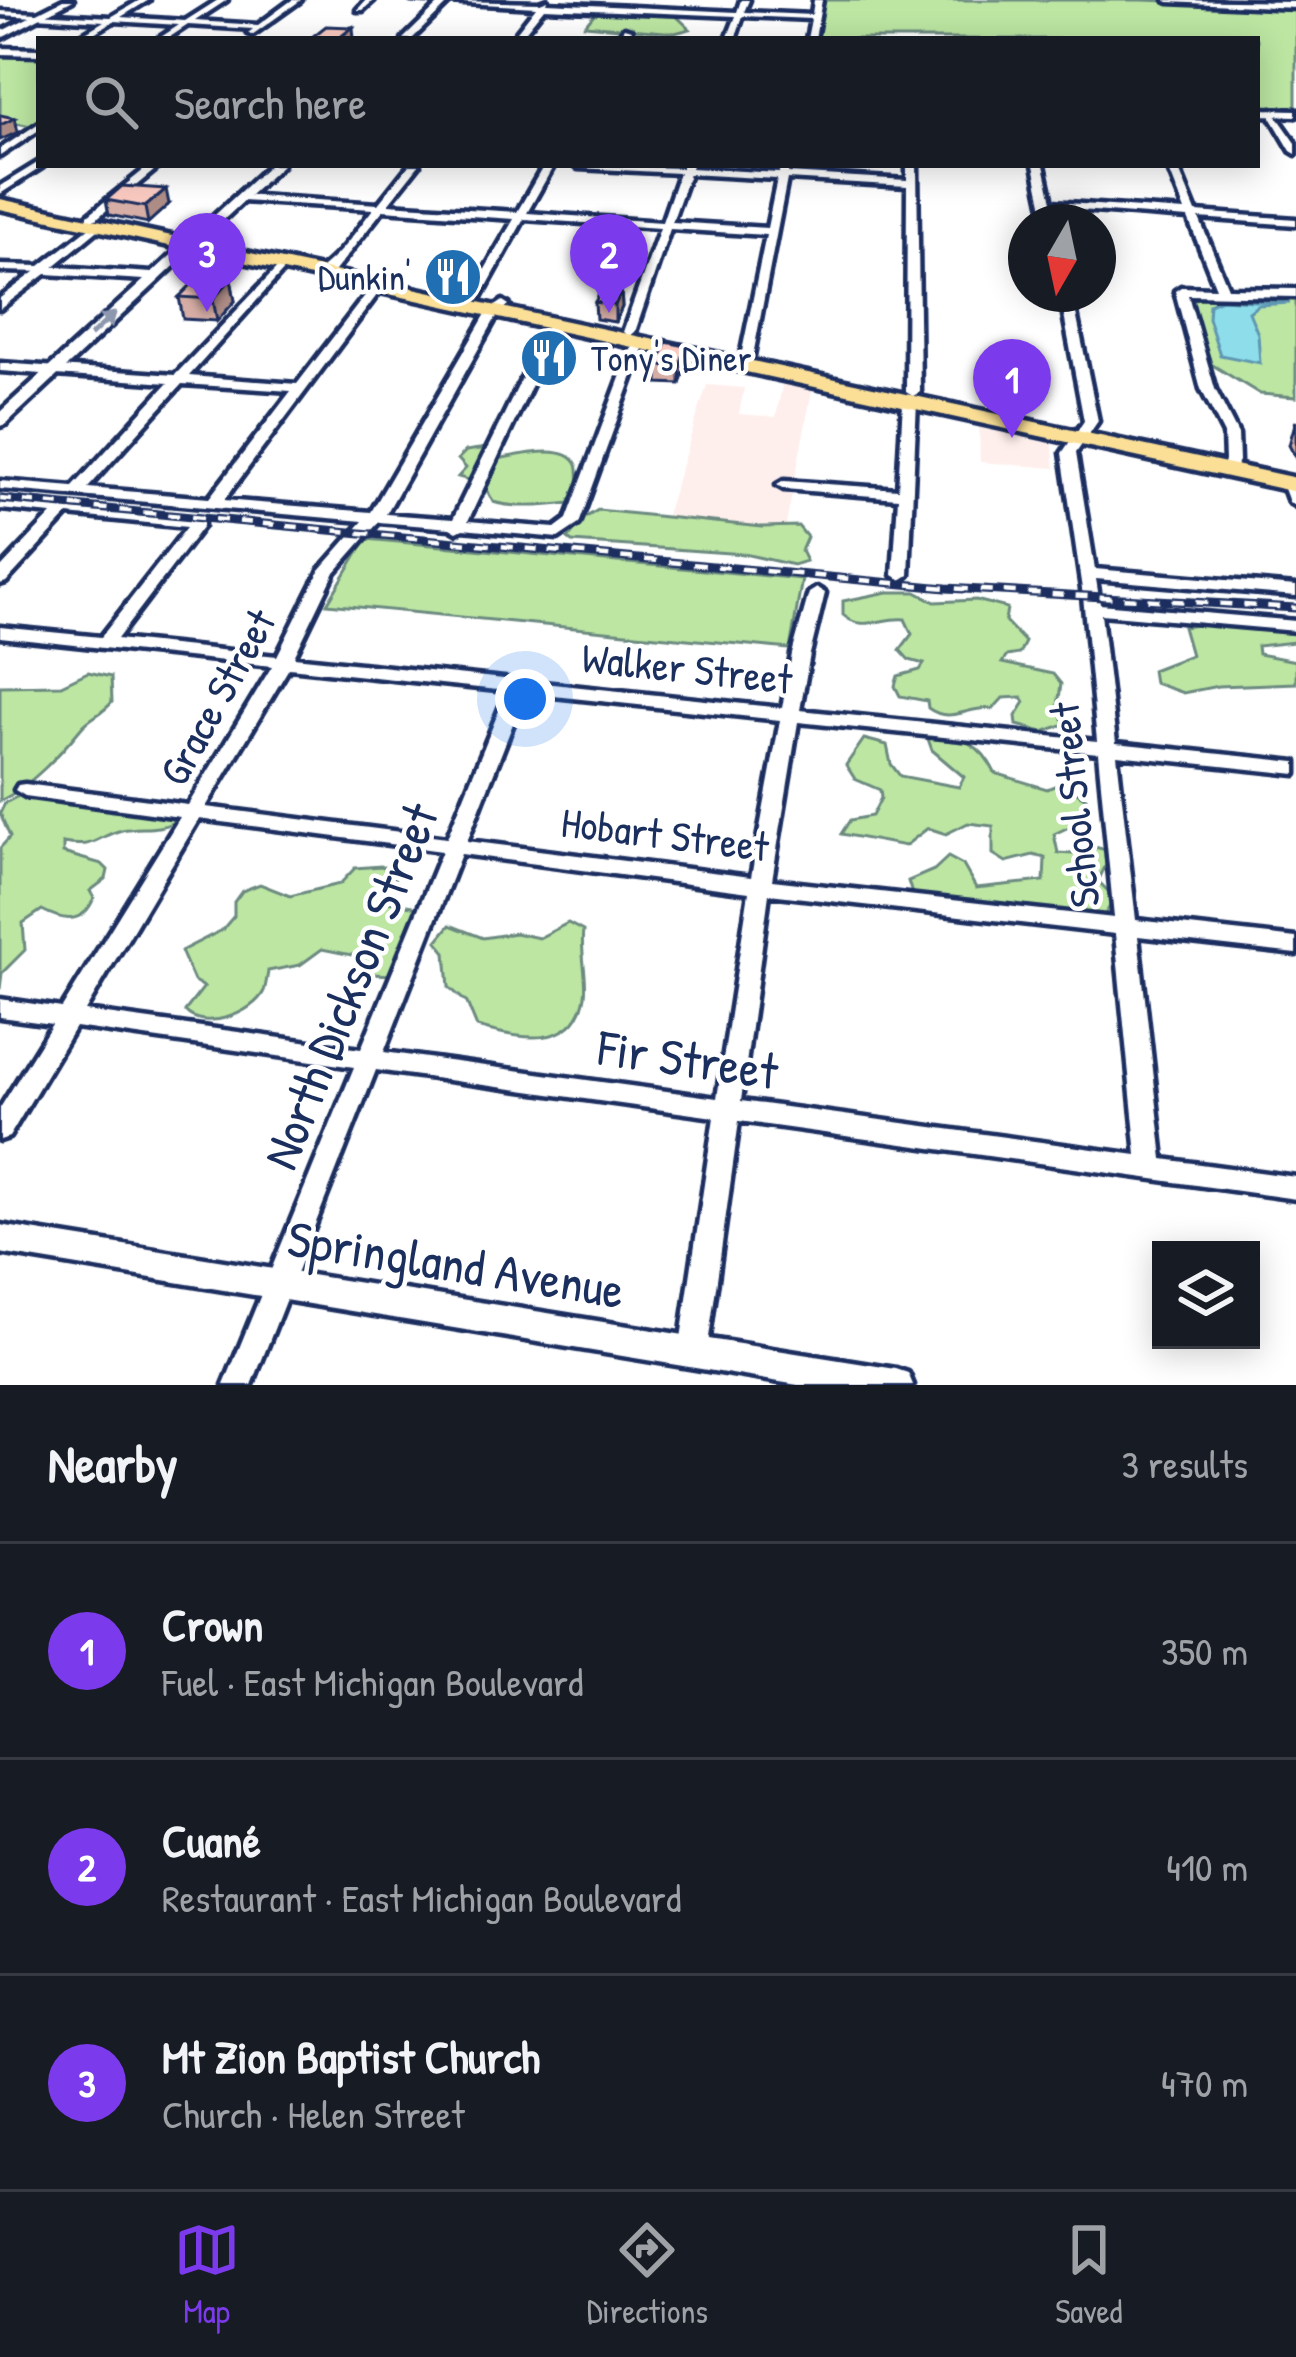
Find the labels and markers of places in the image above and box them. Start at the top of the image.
pin: 3 [168,213,246,312]
pin: 2 [570,214,648,313]
restaurant icon: Dunkin' [422,246,484,308]
place label: Dunkin' [318,252,411,301]
restaurant icon: Tony's Diner [518,327,580,389]
place label: Tony's Diner [591,333,752,382]
pin: 1 [973,339,1051,438]

